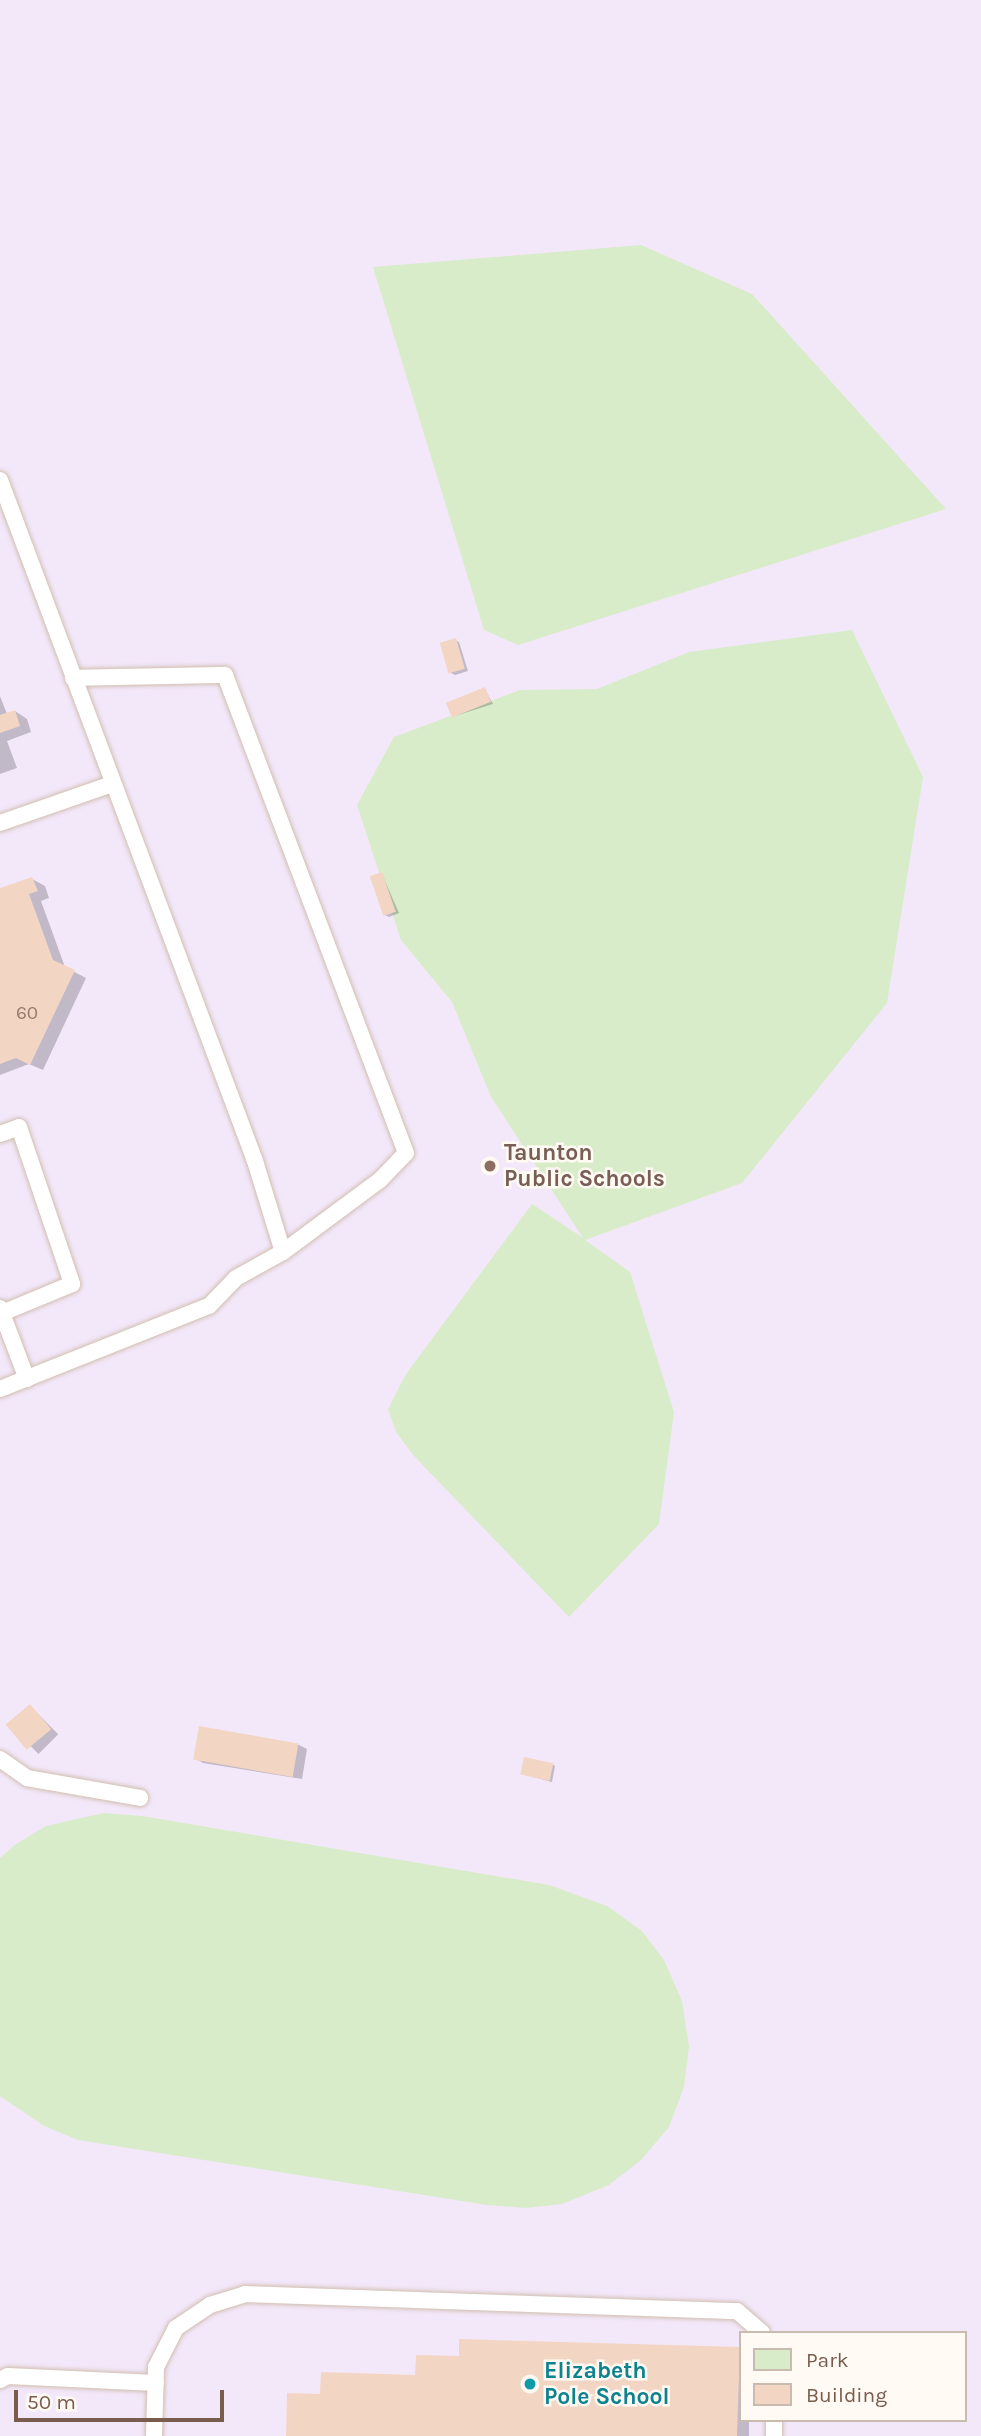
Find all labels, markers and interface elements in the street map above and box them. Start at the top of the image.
house number: 60 [16,1003,38,1025]
place label: Taunton Public Schools [504,1139,665,1193]
marker: Taunton Public Schools [482,1158,498,1174]
legend [740,2331,967,2422]
text: Park [806,2348,849,2372]
place label: Elizabeth Pole School [544,2357,670,2411]
scale bar [18,2376,228,2420]
marker: Elizabeth Pole School [522,2376,538,2392]
text: Building [806,2383,887,2407]
text: 50 m [27,2390,76,2414]

